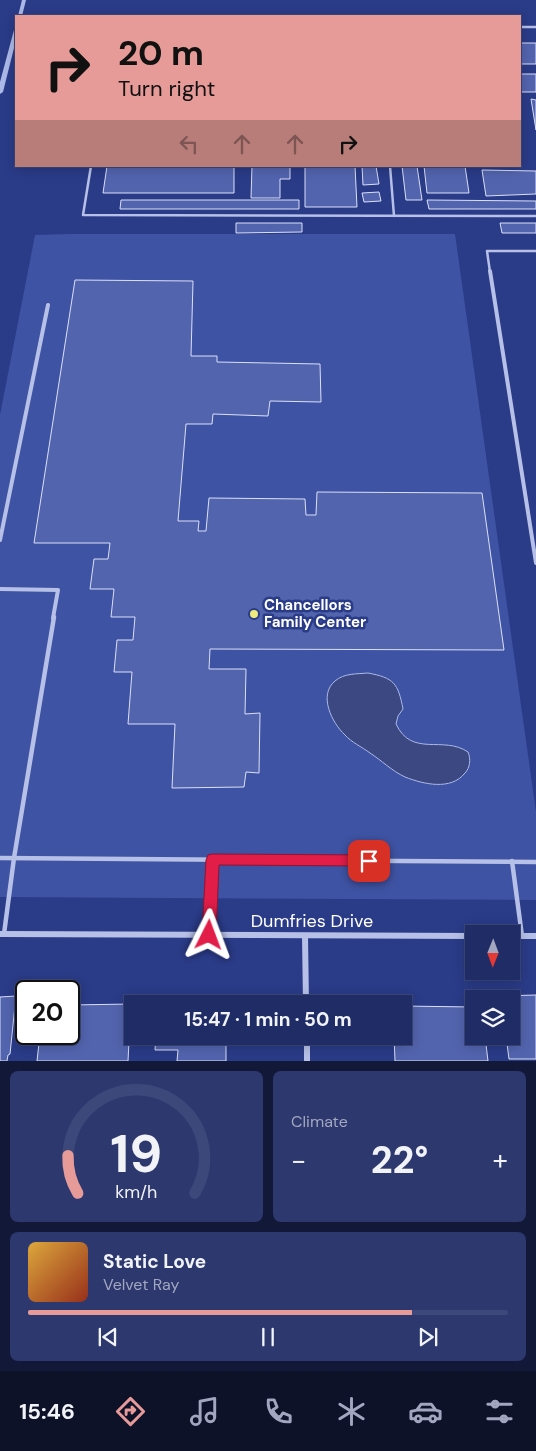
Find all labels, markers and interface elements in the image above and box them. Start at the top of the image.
text: 20 m [118,30,204,76]
icon: right [35,35,100,100]
text: Turn right [118,74,215,103]
icon: left [175,130,203,158]
icon: ahead [228,130,256,158]
icon: ahead [281,130,309,158]
icon: right [334,130,362,158]
place label: Chancellors Family Center [264,595,366,632]
marker: Chancellors Family Center [248,608,260,620]
pin [348,840,390,882]
icon: arrive [355,847,383,875]
position arrow [182,908,234,960]
street label: Dumfries Drive [251,909,373,933]
north arrow [465,925,520,980]
map controls [465,925,520,1045]
speed limit sign: 20 [15,980,80,1045]
button: layers [465,990,520,1045]
text: 15:47 · 1 min · 50 m [184,1007,352,1032]
text: Climate [291,1111,348,1132]
text: 19 [111,1120,162,1188]
text: 22° [371,1135,428,1185]
text: − [291,1142,306,1179]
text: + [493,1142,508,1179]
text: km/h [115,1180,158,1204]
text: Static Love [103,1249,206,1274]
text: Velvet Ray [103,1274,179,1295]
icon: previous [94,1323,122,1351]
icon: pause [254,1323,282,1351]
icon: next [414,1323,442,1351]
icon: directions [113,1394,148,1429]
icon: music [187,1394,222,1429]
icon: phone [261,1394,296,1429]
icon: climate [334,1394,369,1429]
icon: car [408,1394,443,1429]
icon: filters [482,1394,517,1429]
text: 15:46 [19,1397,75,1426]

